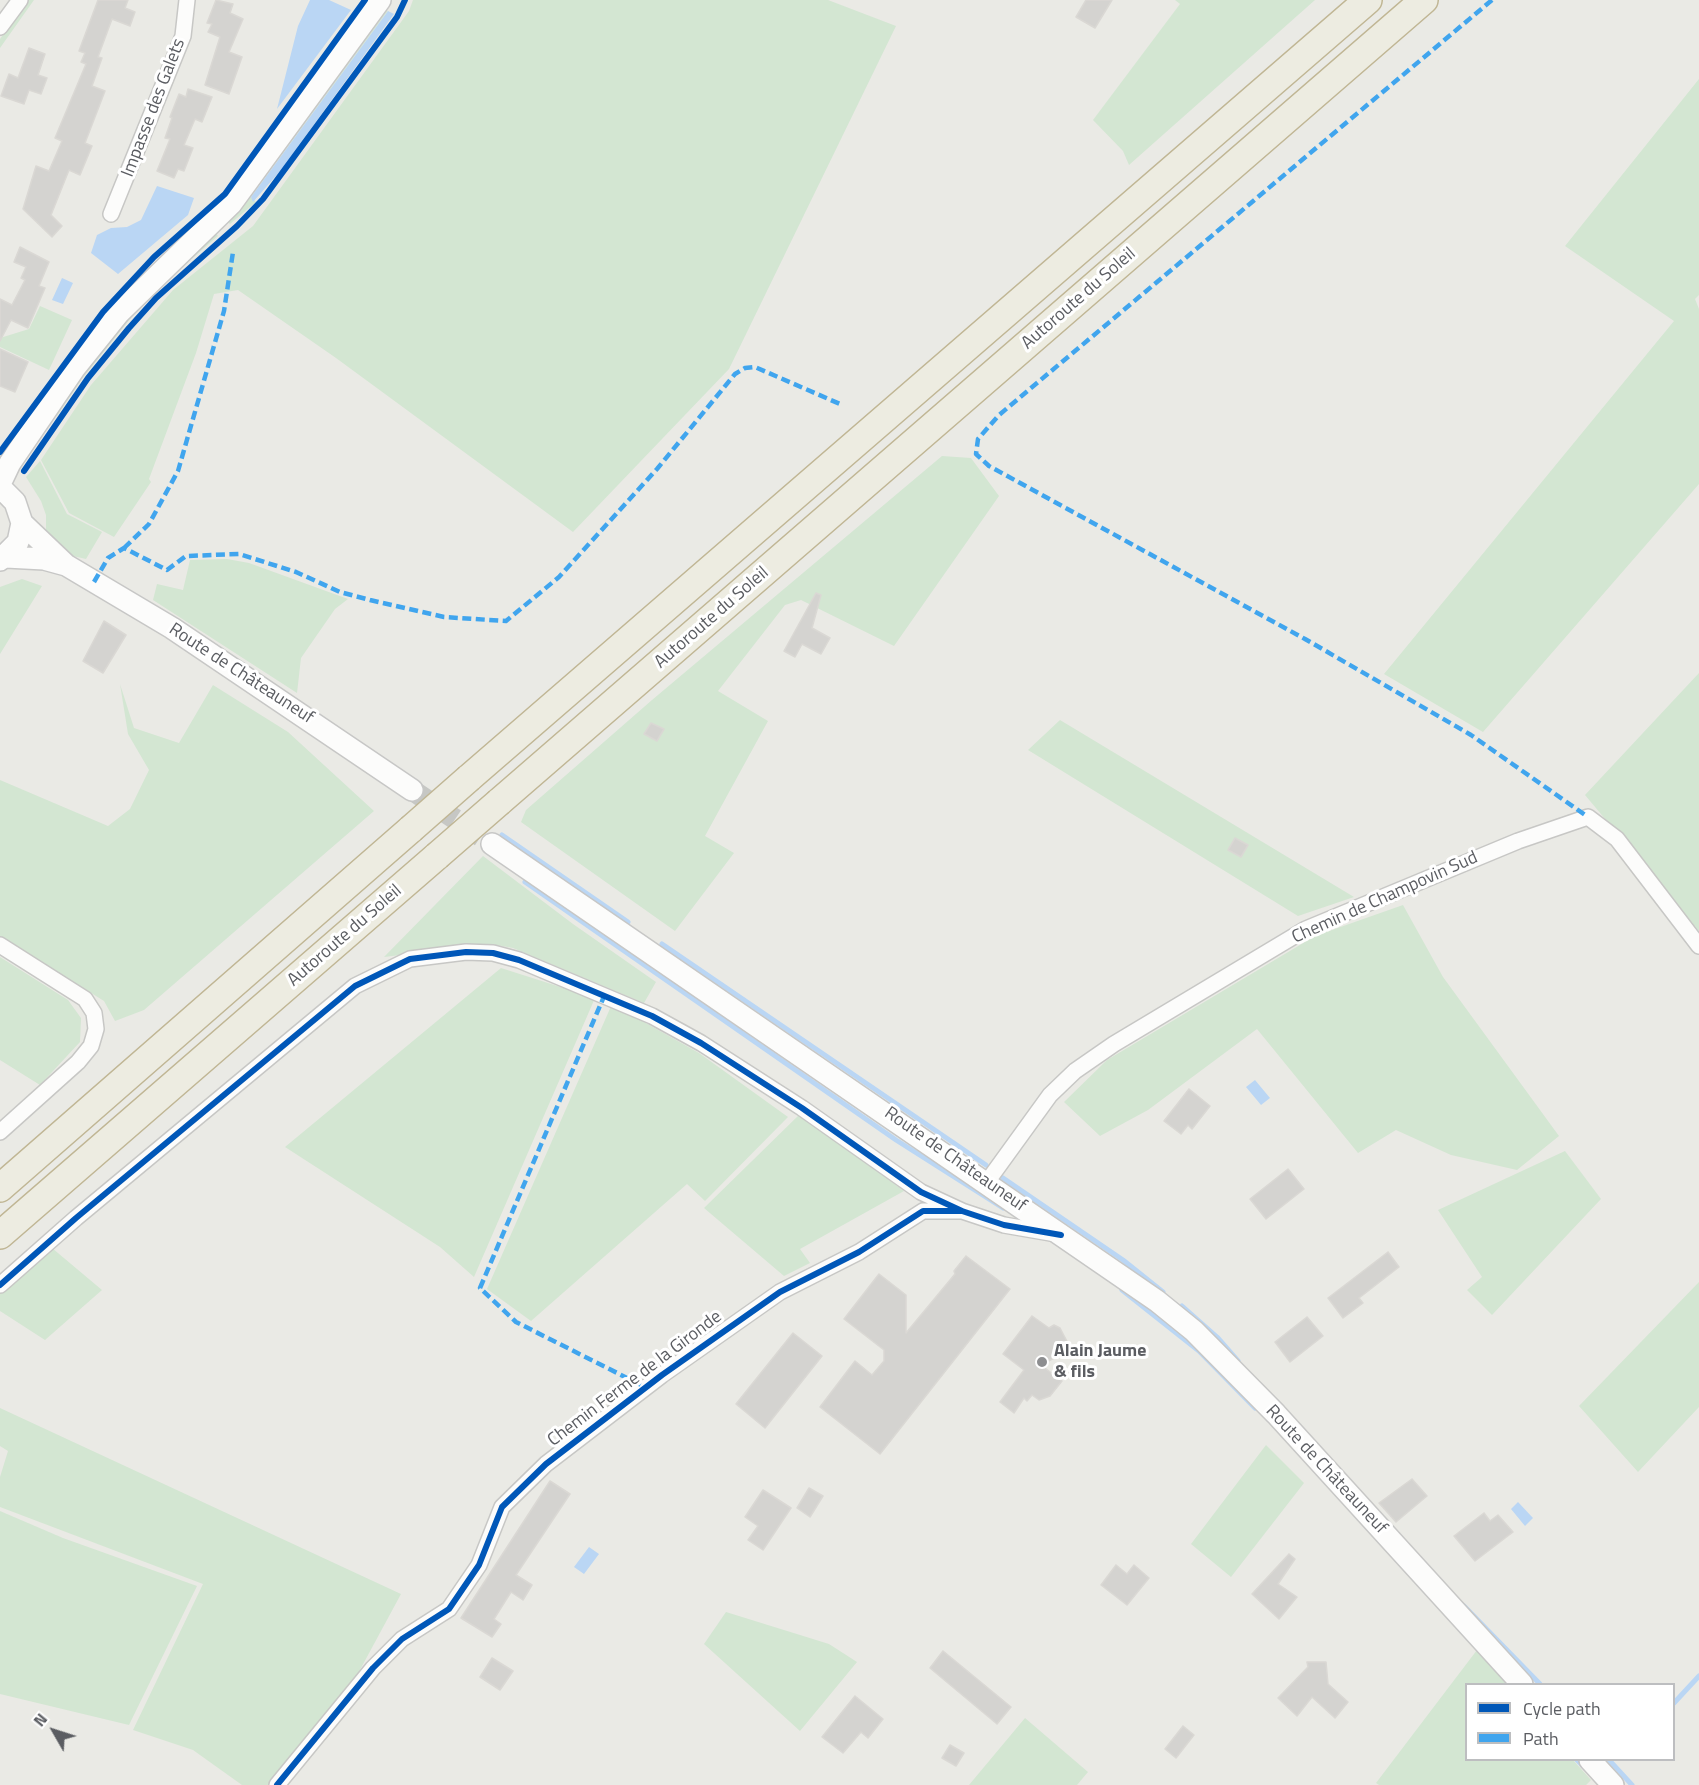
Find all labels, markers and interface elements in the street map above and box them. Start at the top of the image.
street label: Impasse des Galets [118,36,190,180]
street label: Autoroute du Soleil [1017,244,1141,354]
street label: Autoroute du Soleil [650,563,774,673]
street label: Route de Châteauneuf [164,619,318,729]
street label: Chemin de Champovin Sud [1289,847,1481,949]
street label: Autoroute du Soleil [283,881,407,991]
street label: Route de Châteauneuf [880,1103,1030,1217]
street label: Chemin Ferme de la Gironde [544,1306,726,1452]
place label: Alain Jaume & fils [1054,1341,1146,1384]
marker: Alain Jaume & fils [1035,1355,1049,1369]
street label: Route de Châteauneuf [1261,1401,1391,1539]
legend [1465,1683,1675,1761]
text: Cycle path [1523,1695,1601,1722]
north arrow [24,1701,84,1761]
text: N [27,1708,53,1732]
text: Path [1523,1725,1559,1752]

